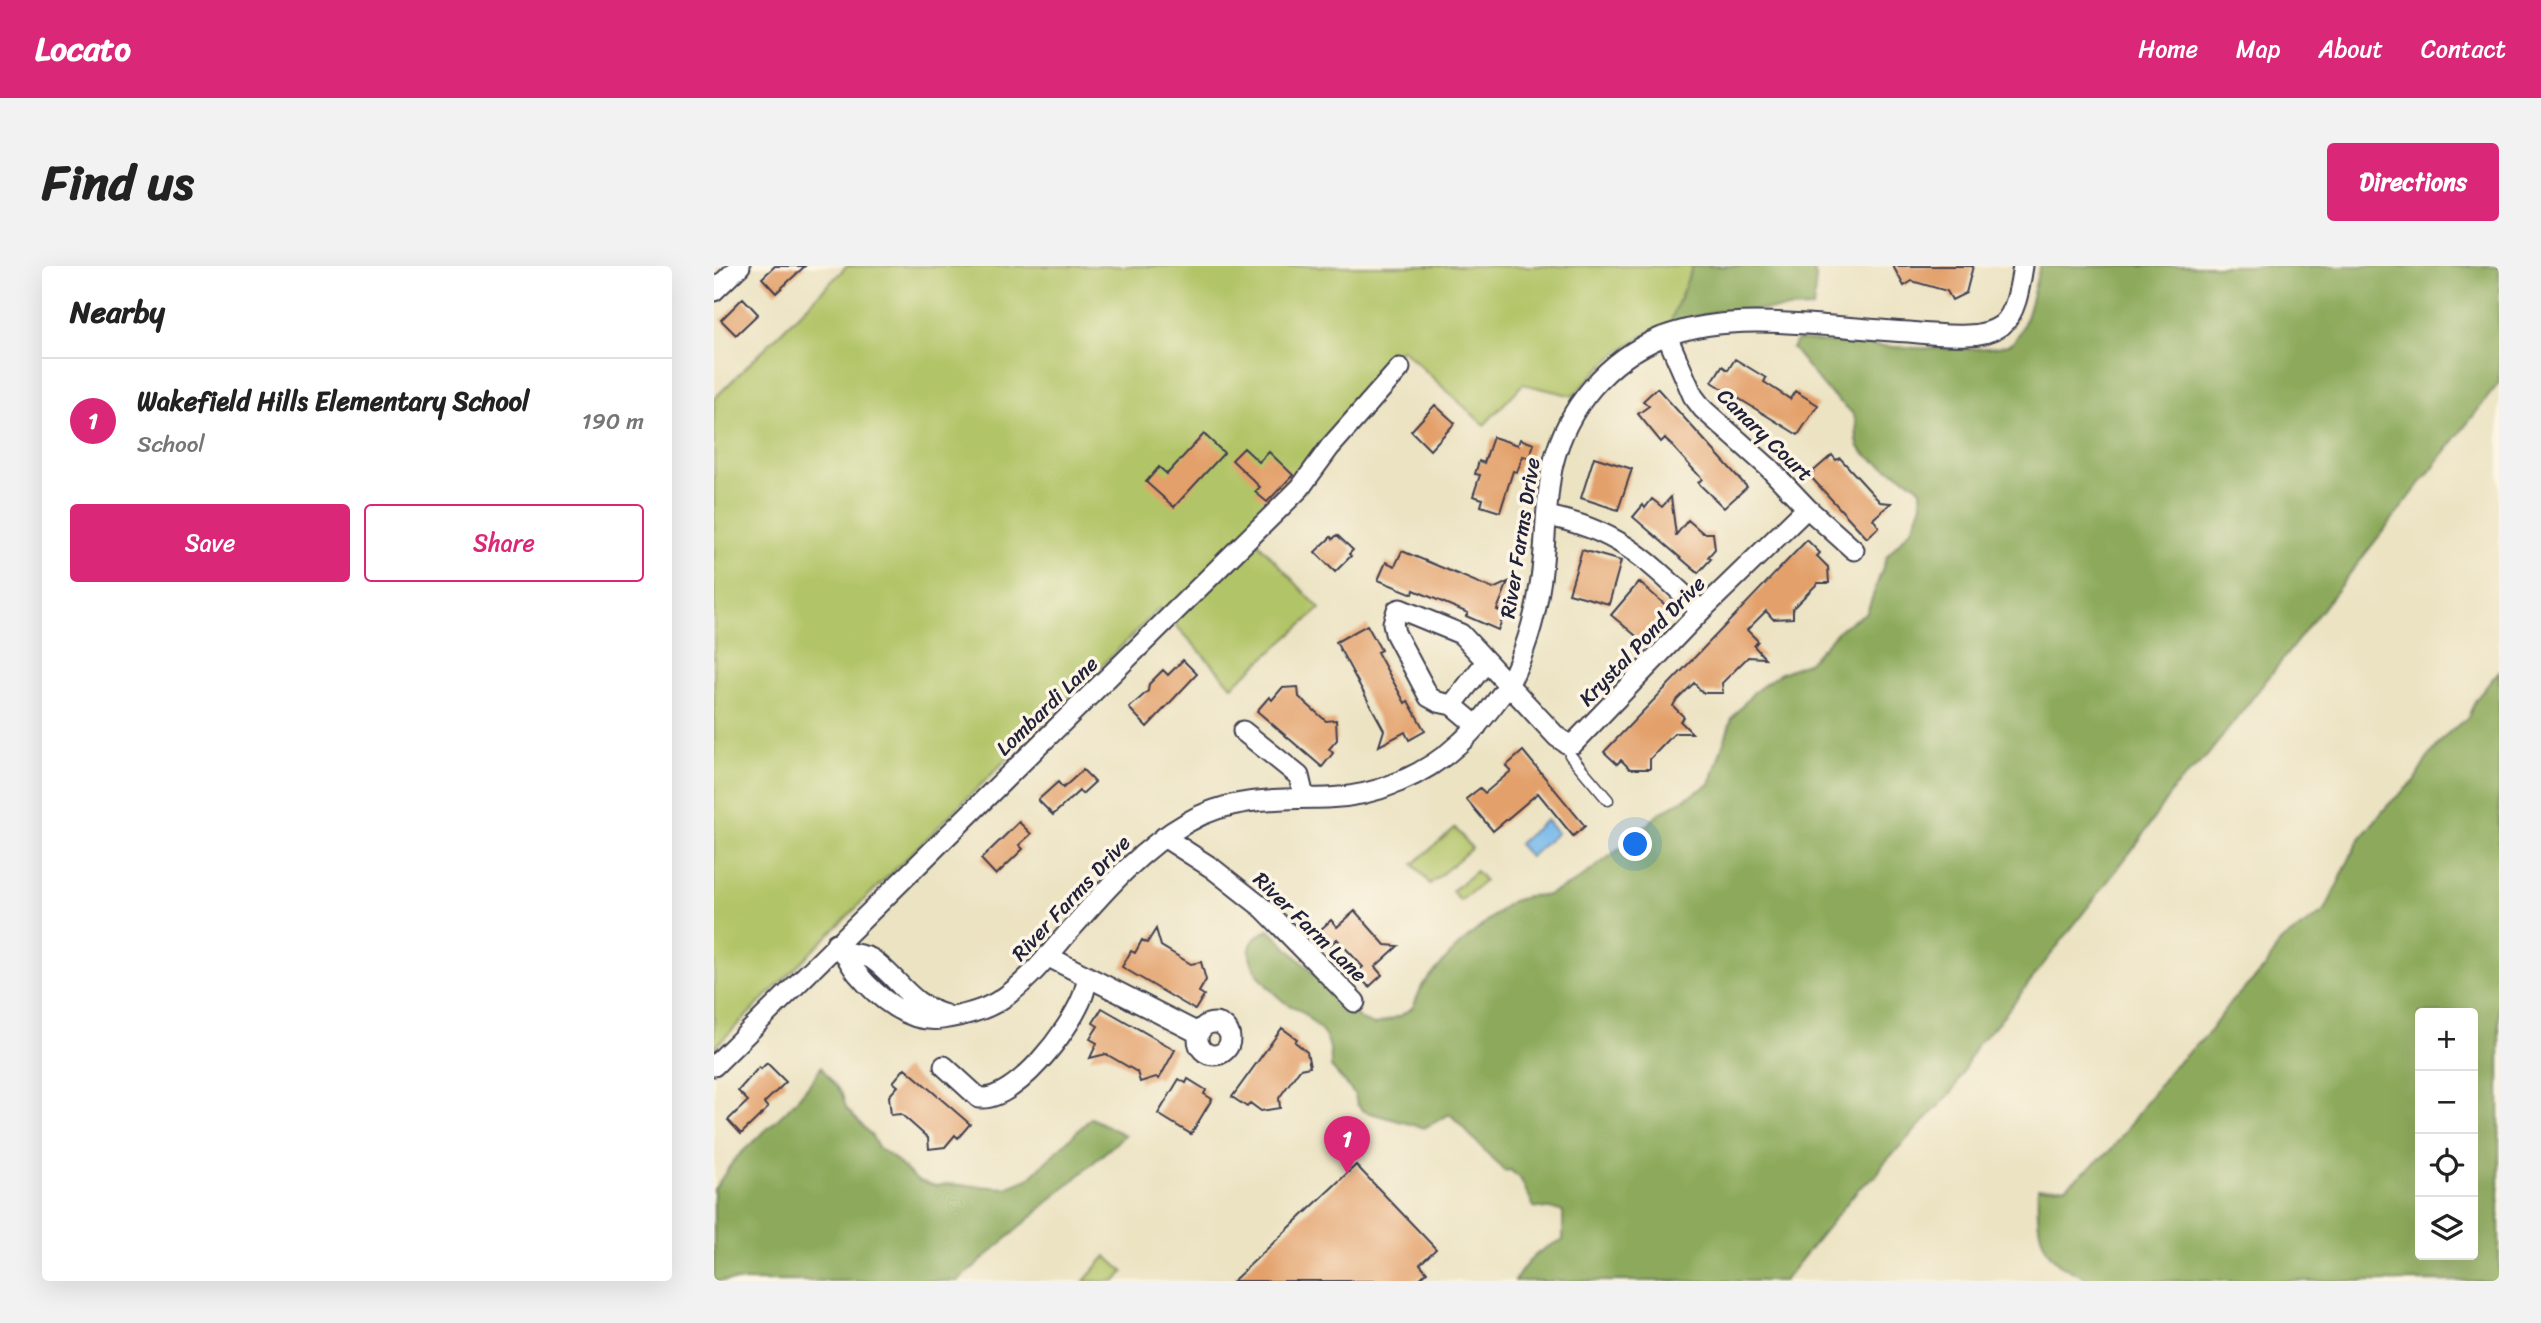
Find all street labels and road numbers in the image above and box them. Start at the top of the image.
street label: Canary Court [1708,379,1822,491]
street label: River Farms Drive [1489,455,1552,621]
street label: Krystal Pond Drive [1569,566,1715,716]
street label: Lombardi Lane [986,647,1108,765]
street label: River Farms Drive [1002,825,1140,970]
street label: River Farm Lane [1244,862,1376,992]

